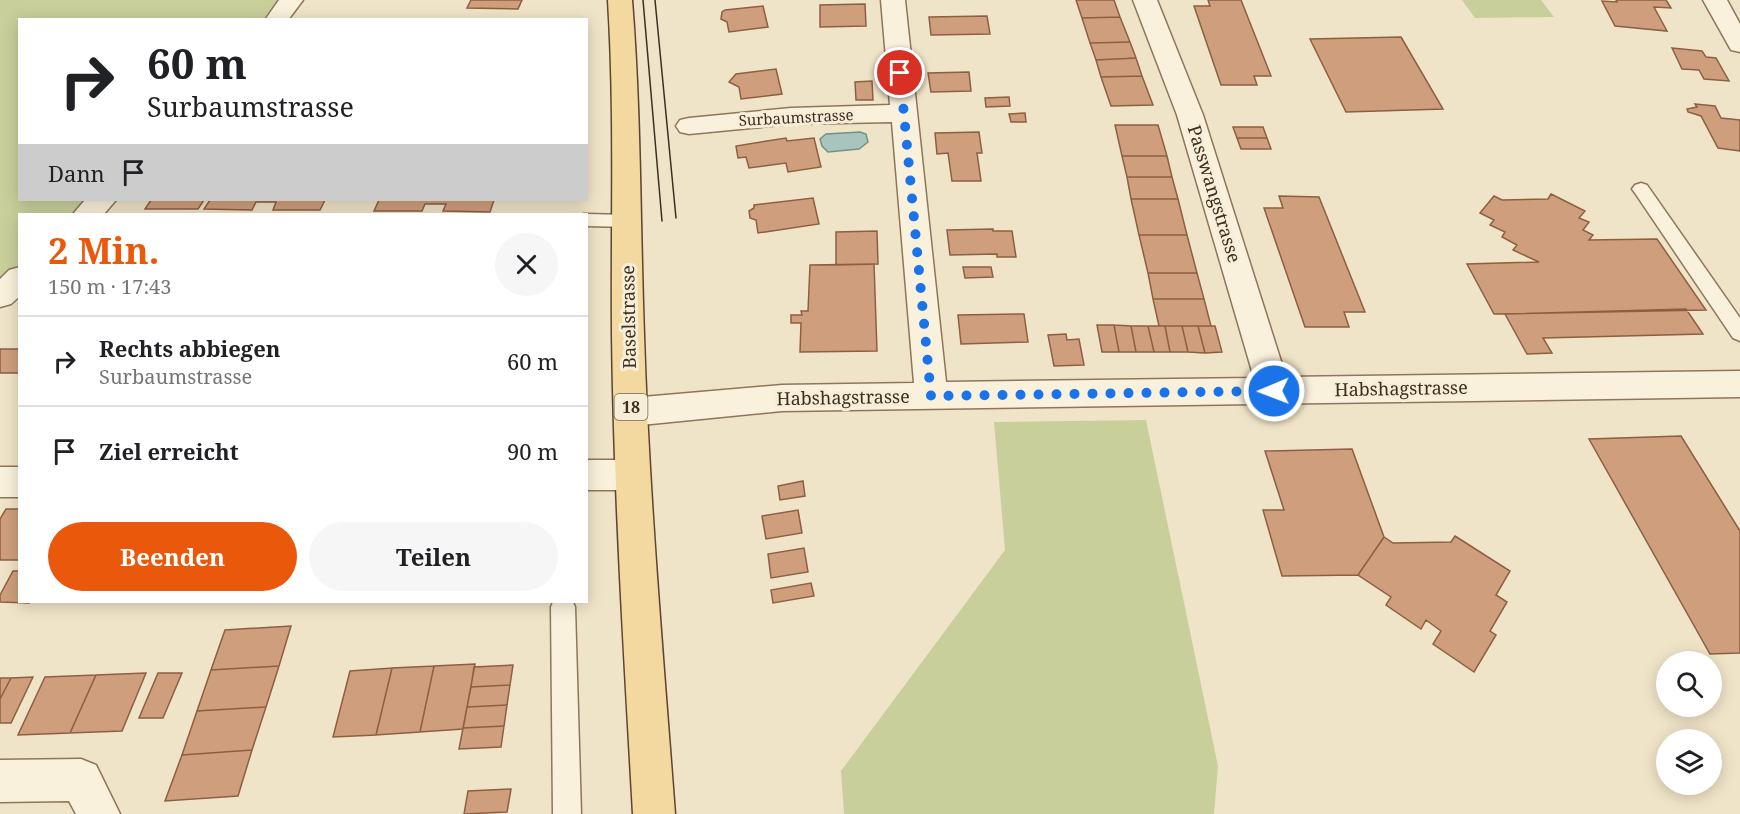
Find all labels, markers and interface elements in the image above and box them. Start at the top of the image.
text: 60 m [147,34,247,91]
icon: right [48,42,126,120]
pin [874,47,925,98]
icon: arrive [883,56,916,89]
text: Surbaumstrasse [147,88,354,125]
street label: Surbaumstrasse [738,104,854,130]
street label: Passwangstrasse [1183,122,1247,265]
icon: arrive [117,156,150,189]
text: Dann [48,158,105,188]
text: 2 Min. [48,226,159,275]
button: close [495,233,558,296]
street label: Baselstrasse [615,265,641,369]
text: 150 m · 17:43 [48,273,171,300]
text: Rechts abbiegen [99,333,280,363]
icon: right [48,345,81,378]
text: 60 m [507,346,558,376]
position arrow [1242,359,1306,423]
text: Surbaumstrasse [99,363,252,390]
street label: Habshagstrasse [1334,375,1468,401]
street label: Habshagstrasse [776,384,910,410]
road number: 18 [614,394,648,420]
icon: arrive [48,435,81,468]
text: Ziel erreicht [99,436,239,466]
text: 90 m [507,436,558,466]
button: Beenden [48,522,297,591]
button: Teilen [309,522,558,591]
map controls [1656,651,1722,795]
button: search [1656,651,1722,717]
button: layers [1656,729,1722,795]

